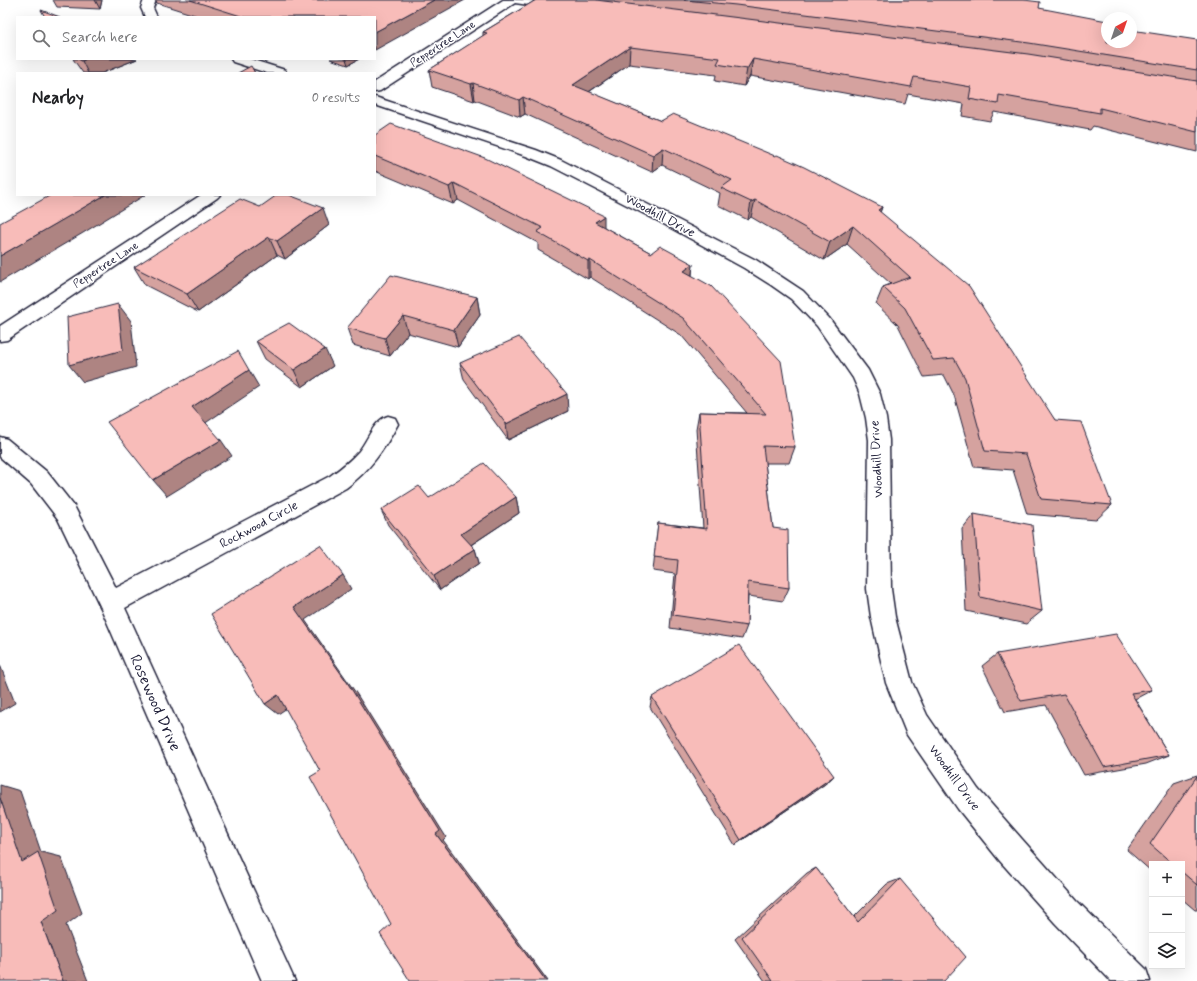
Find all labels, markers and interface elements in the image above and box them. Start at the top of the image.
north arrow [1101,12,1137,48]
search box [16,16,376,60]
street label: Peppertree Lane [408,18,478,70]
icon: search [30,27,52,49]
text: Search here [62,28,138,48]
text: Nearby [32,87,84,109]
text: 0 results [312,90,360,107]
street label: Woodhill Drive [622,190,698,242]
street label: Peppertree Lane [71,239,141,291]
street label: Woodhill Drive [866,420,888,498]
street label: Rockwood Circle [217,497,301,553]
street label: Rosewood Drive [124,651,186,755]
street label: Woodhill Drive [924,742,984,814]
map controls [1149,861,1185,969]
button: + [1149,861,1185,897]
button: − [1149,897,1185,933]
button: layers [1149,933,1185,969]

